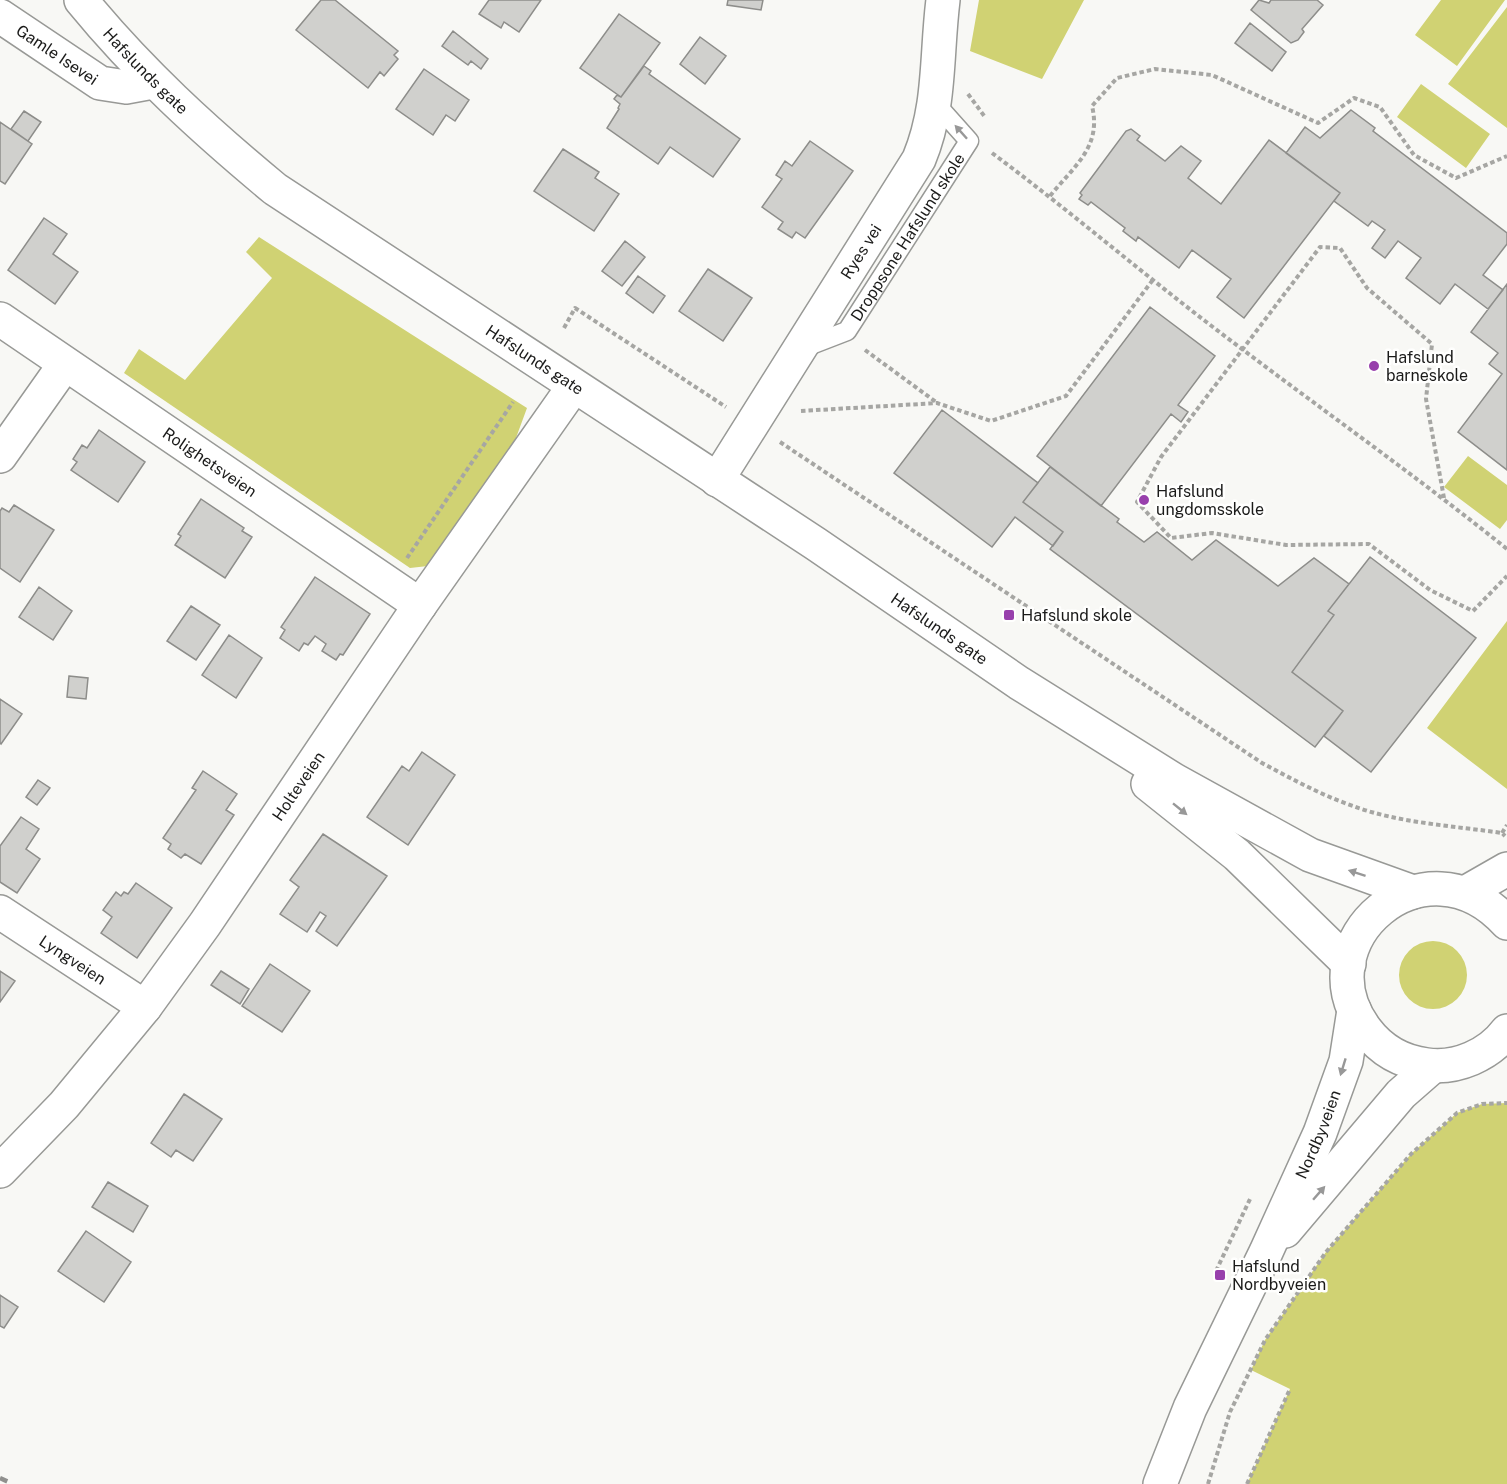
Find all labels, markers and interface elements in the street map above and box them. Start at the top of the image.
street label: Gamle Isevei [13,21,101,89]
street label: Hafslunds gate [99,24,192,118]
one-way arrow [955,125,968,140]
street label: Droppsone Hafslund skole [847,150,969,325]
street label: Ryes vei [837,221,886,283]
street label: Hafslunds gate [482,321,587,399]
place label: Hafslund barneskole [1386,348,1468,385]
marker: Hafslund barneskole [1367,359,1381,373]
street label: Rolighetsveien [159,424,260,501]
place label: Hafslund ungdomsskole [1156,482,1264,519]
marker: Hafslund ungdomsskole [1137,493,1151,507]
street label: Hafslunds gate [887,589,991,669]
place label: Hafslund skole [1021,606,1132,625]
marker: Hafslund skole [1002,608,1016,622]
street label: Holteveien [268,748,329,825]
one-way arrow [1173,803,1188,815]
one-way arrow [1348,868,1366,878]
street label: Lyngveien [36,931,109,989]
one-way arrow [1338,1058,1347,1076]
street label: Nordbyveien [1292,1087,1345,1182]
one-way arrow [1312,1185,1326,1200]
place label: Hafslund Nordbyveien [1232,1257,1326,1294]
marker: Hafslund Nordbyveien [1213,1268,1227,1282]

